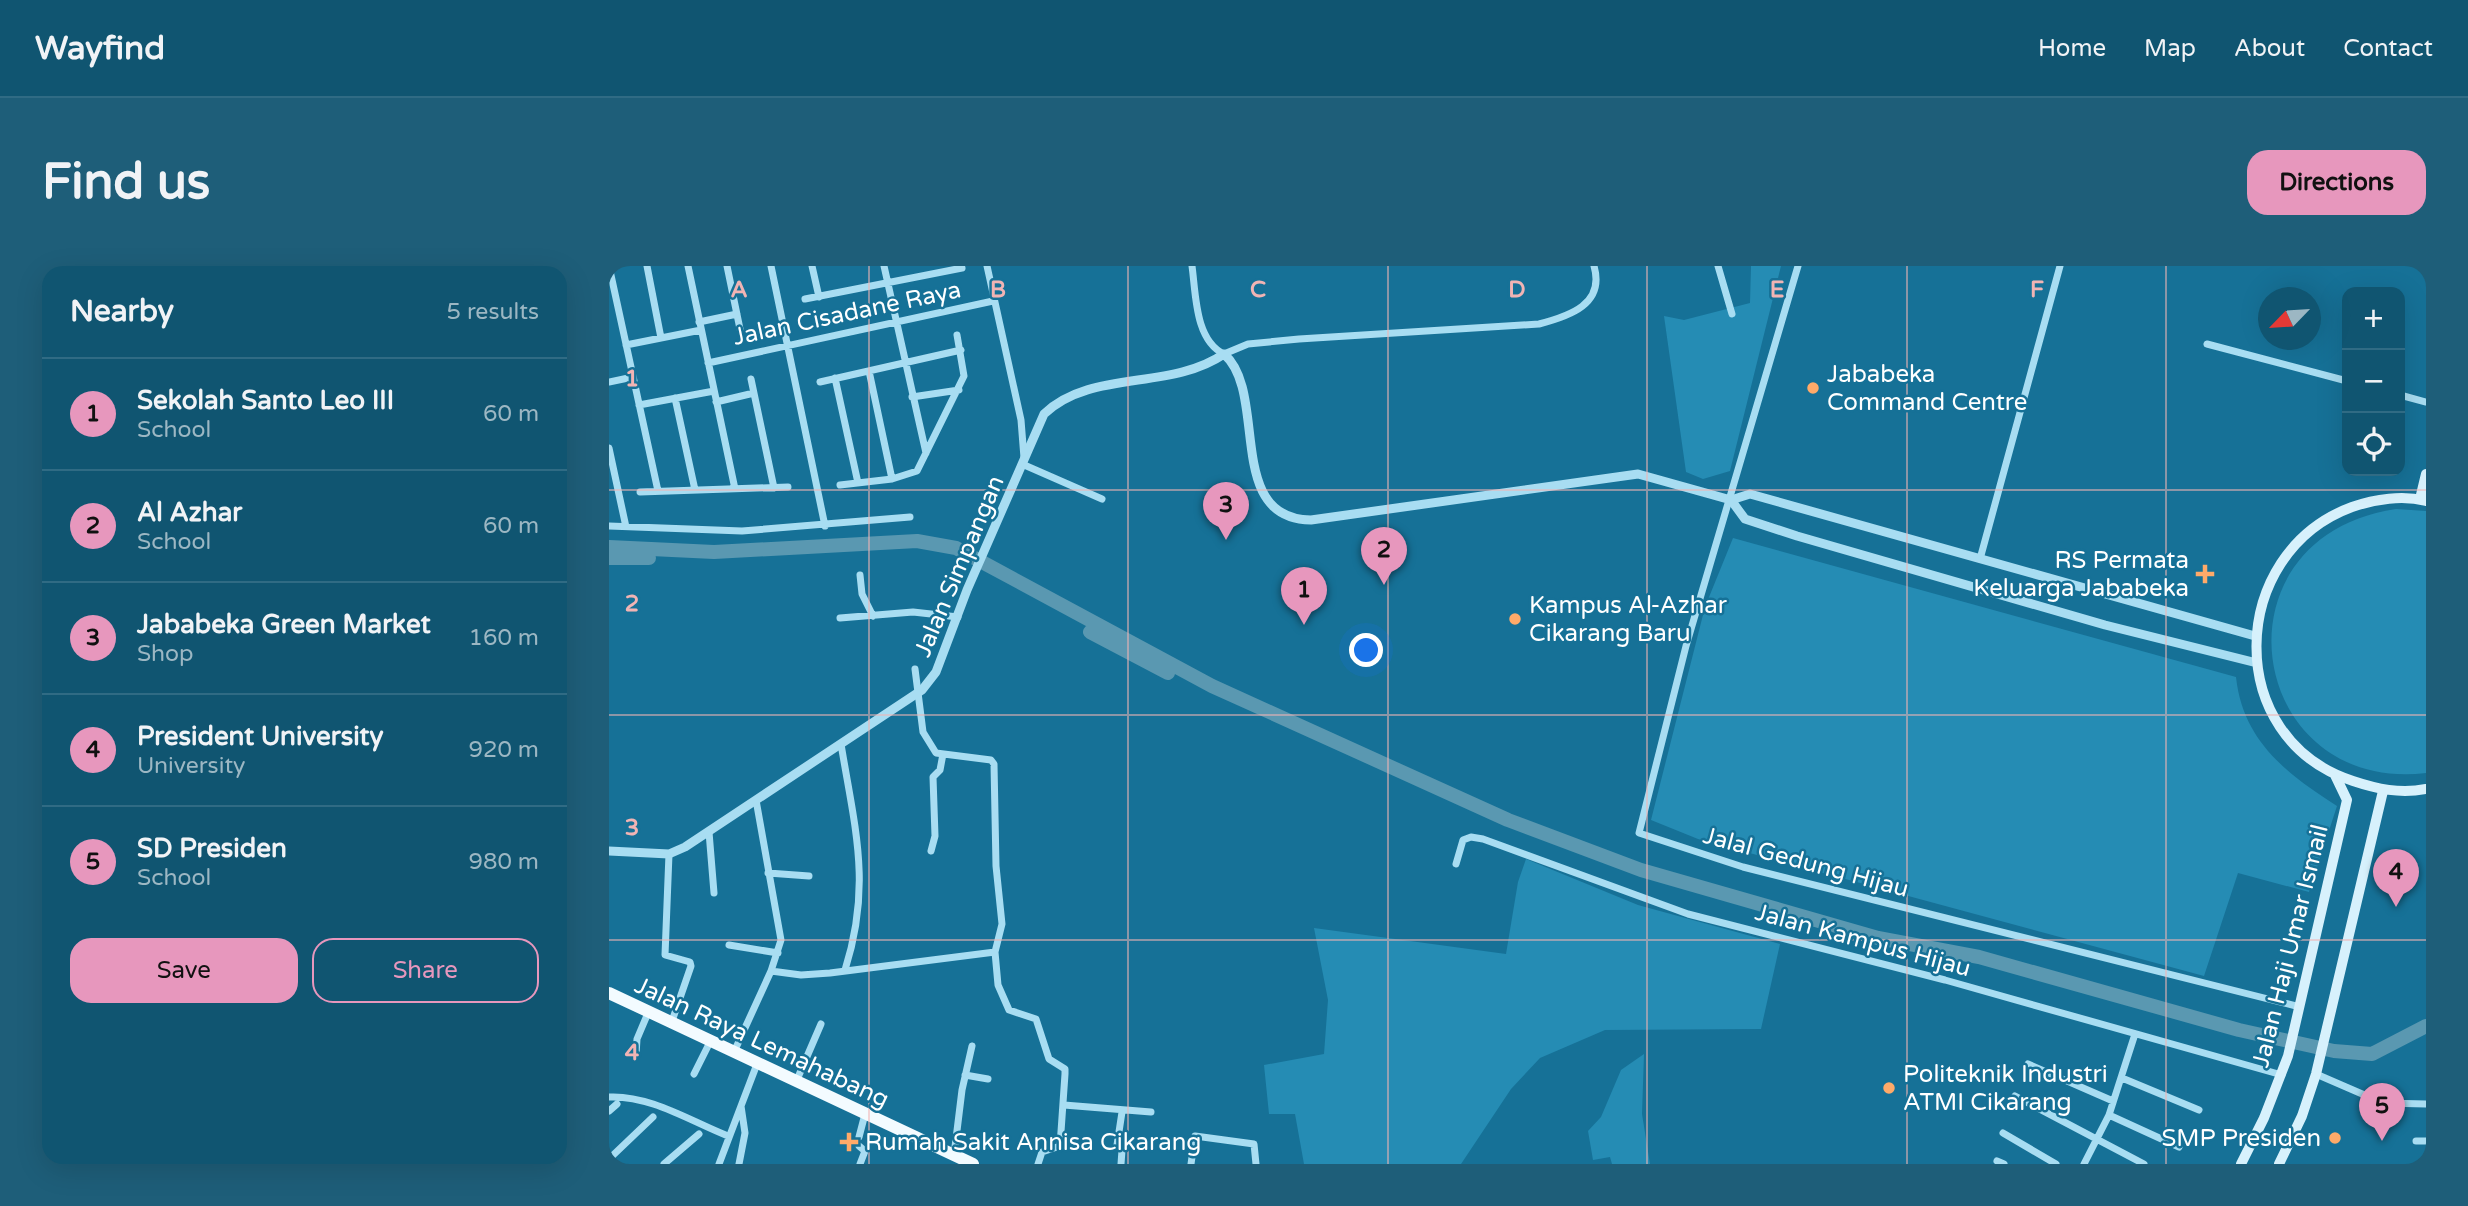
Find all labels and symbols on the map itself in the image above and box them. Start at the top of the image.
street label: Jalan Cisadane Raya [730,275,964,352]
text: A [730,276,748,304]
text: B [990,276,1006,304]
text: C [1250,276,1266,304]
text: D [1508,276,1526,304]
text: E [1770,276,1784,304]
text: F [2030,276,2044,304]
north arrow [2258,287,2321,350]
place label: Jababeka Command Centre [1827,360,2027,417]
text: 1 [625,365,639,393]
marker: Jababeka Command Centre [1805,380,1821,396]
street label: Jalan Simpangan [908,471,1011,661]
pin: 3 [1203,482,1249,540]
pin: 2 [1361,527,1407,585]
place label: RS Permata Keluarga Jababeka [1973,546,2189,603]
marker: RS Permata Keluarga Jababeka [2195,564,2215,584]
pin: 1 [1281,567,1327,625]
text: 2 [625,590,639,618]
place label: Kampus Al-Azhar Cikarang Baru [1529,591,1728,648]
marker: Kampus Al-Azhar Cikarang Baru [1507,611,1523,627]
your location [1349,633,1383,667]
text: 3 [625,814,639,842]
street label: Jalal Gedung Hijau [1700,821,1912,904]
street label: Jalan Haji Umar Ismail [2246,822,2335,1071]
pin: 4 [2373,849,2419,907]
street label: Jalan Kampus Hijau [1752,898,1974,983]
street label: Jalan Raya Lemahabang [630,971,894,1114]
text: 4 [625,1039,640,1067]
place label: Politeknik Industri ATMI Cikarang [1903,1060,2108,1117]
marker: Politeknik Industri ATMI Cikarang [1881,1080,1897,1096]
pin: 5 [2359,1083,2405,1141]
place label: SMP Presiden [2161,1124,2321,1153]
place label: Rumah Sakit Annisa Cikarang [865,1128,1201,1157]
marker: SMP Presiden [2327,1130,2343,1146]
marker: Rumah Sakit Annisa Cikarang [839,1132,859,1152]

